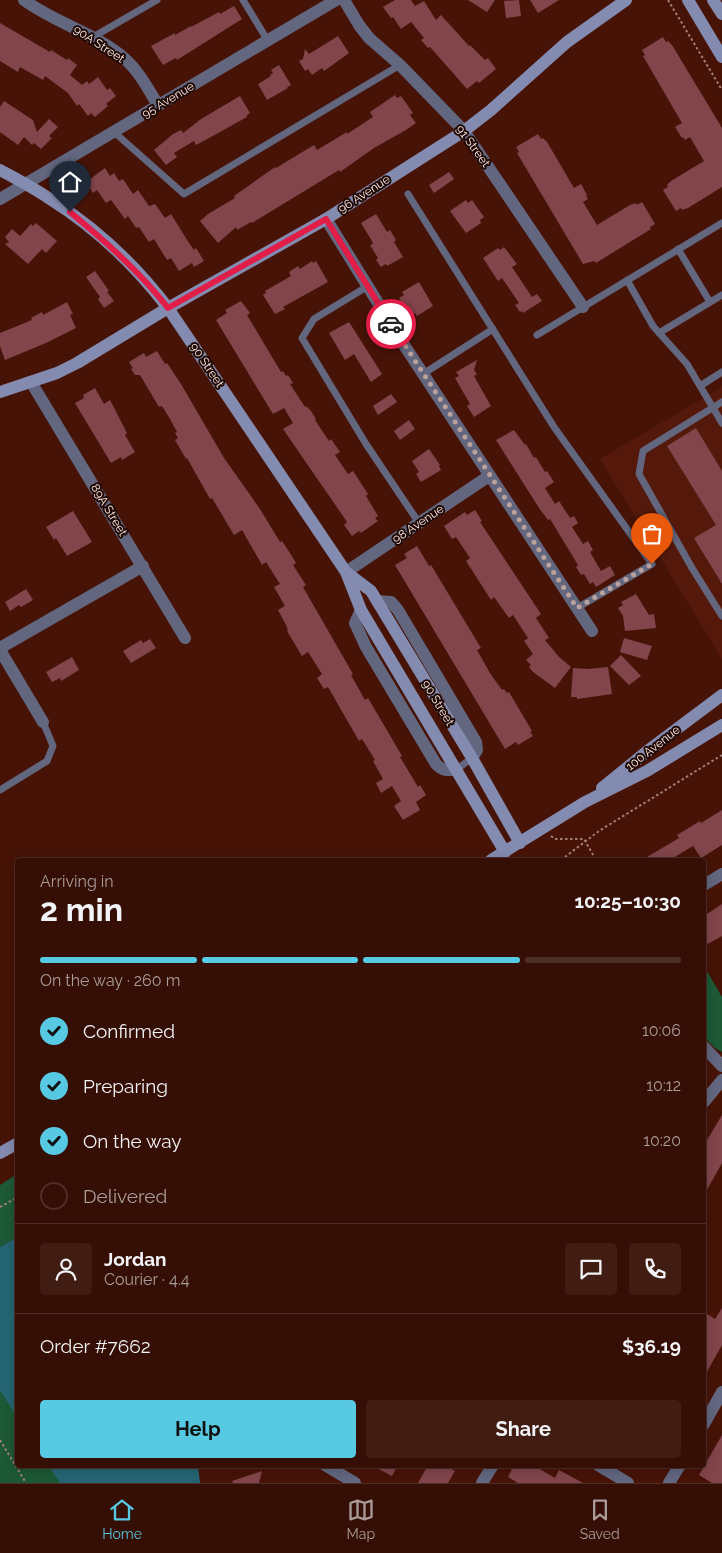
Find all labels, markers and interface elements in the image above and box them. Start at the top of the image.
street label: 90A Street [71,22,127,66]
street label: 95 Avenue [139,79,197,121]
street label: 91 Street [453,122,493,170]
pin [49,161,91,212]
icon: home [56,168,84,196]
street label: 96 Avenue [335,172,393,216]
courier [366,299,416,349]
icon: car [377,310,405,338]
street label: 90 Street [187,340,227,390]
street label: 89A Street [88,481,130,539]
street label: 98 Avenue [390,502,446,546]
pin [631,513,673,564]
icon: bag [638,520,666,548]
street label: 90 Street [419,678,457,728]
street label: 100 Avenue [623,723,683,773]
text: Arriving in [40,872,114,891]
text: 10:25–10:30 [575,890,681,912]
text: 2 min [40,891,123,928]
text: On the way · 260 m [40,971,180,990]
icon: check [40,1017,68,1045]
text: Confirmed [83,1020,175,1042]
text: 10:06 [642,1021,681,1040]
icon: check [40,1072,68,1100]
text: Preparing [83,1075,168,1097]
text: 10:12 [646,1076,681,1095]
icon: check [40,1127,68,1155]
text: On the way [83,1130,182,1152]
text: 10:20 [643,1131,681,1150]
text: Delivered [83,1185,167,1207]
button: person [40,1243,92,1295]
button: chat [565,1243,617,1295]
button: phone [629,1243,681,1295]
text: Jordan [104,1248,167,1270]
text: Courier · 4.4 [104,1270,189,1289]
text: Order #7662 [40,1335,151,1357]
text: $36.19 [622,1335,681,1357]
button: Help [40,1400,356,1458]
button: Share [366,1400,681,1458]
tab: Home [102,1496,142,1542]
tab: Map [347,1496,375,1542]
tab: Saved [580,1496,620,1542]

